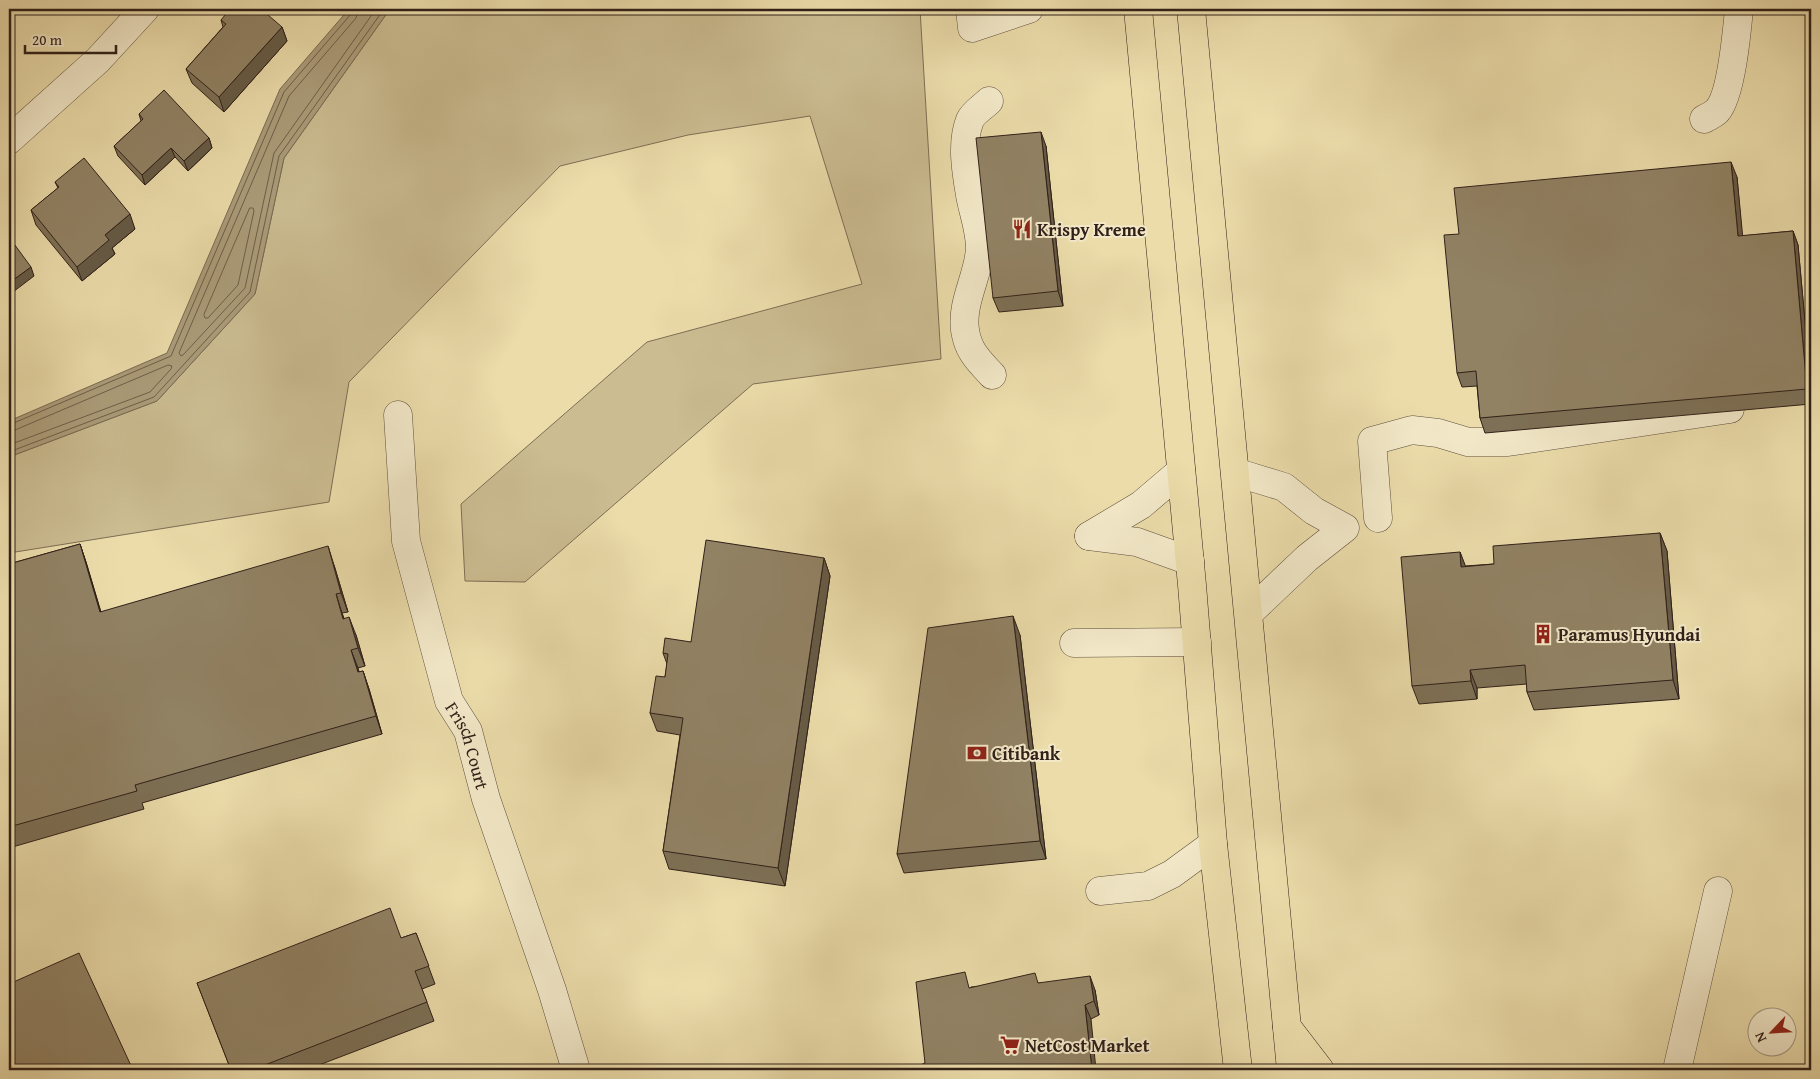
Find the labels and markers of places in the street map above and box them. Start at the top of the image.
place label: Krispy Kreme [1037,216,1146,243]
restaurant icon: Krispy Kreme [1011,218,1033,240]
place label: Paramus Hyundai [1558,621,1701,648]
building icon: Paramus Hyundai [1532,623,1554,645]
place label: Citibank [992,740,1061,767]
bank icon: Citibank [966,742,988,764]
place label: NetCost Market [1025,1032,1150,1059]
supermarket icon: NetCost Market [999,1034,1021,1056]

